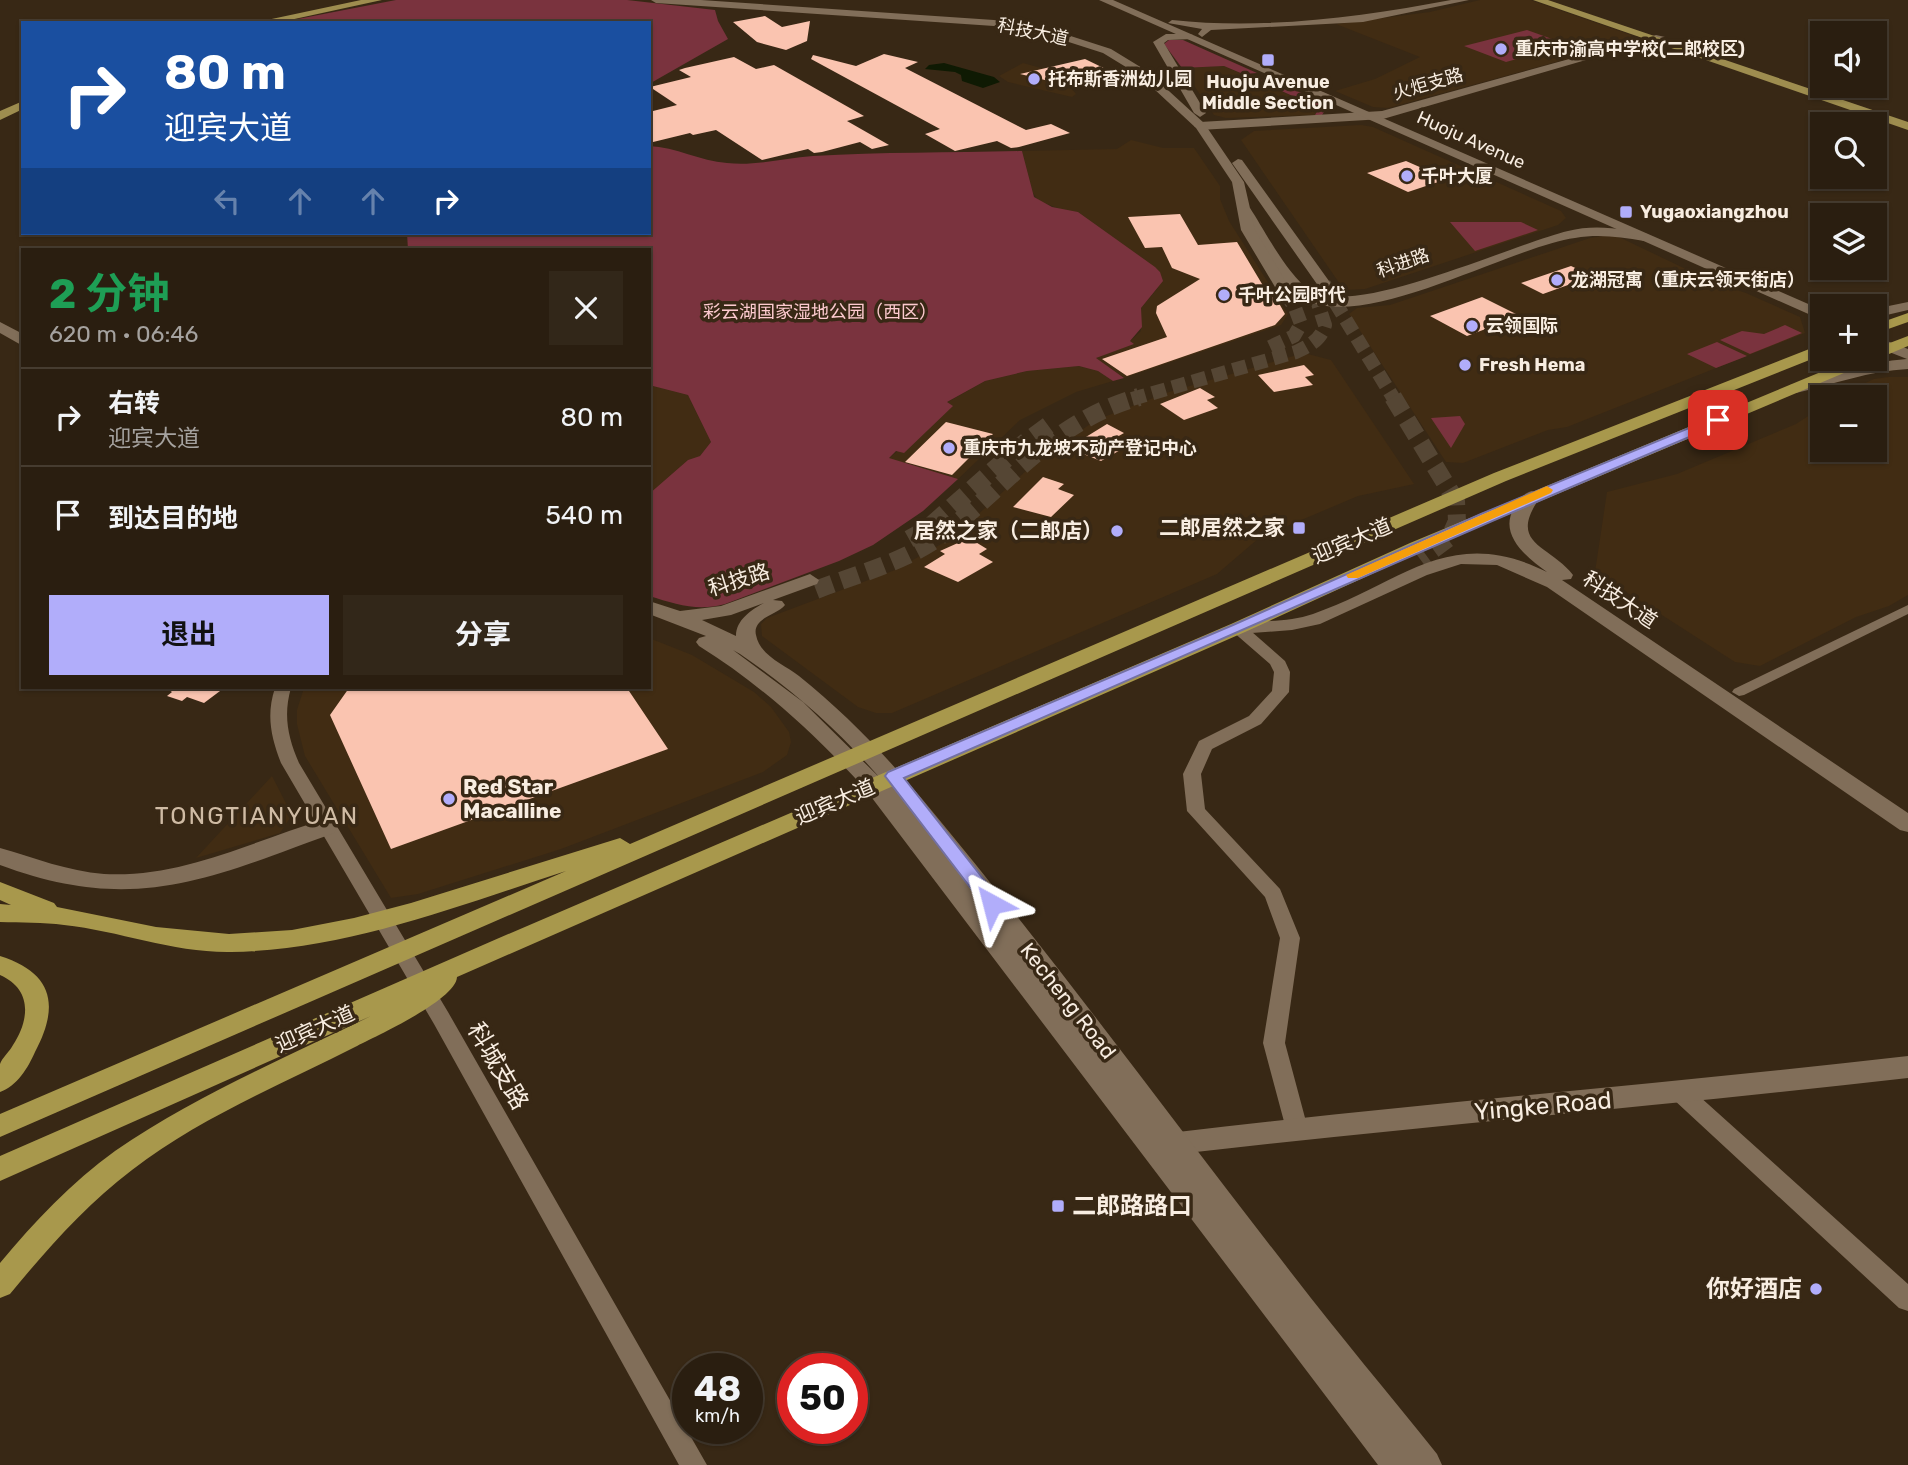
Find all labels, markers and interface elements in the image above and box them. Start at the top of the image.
street label: 科技大道 [995,14,1071,50]
map controls [1810,21,1887,462]
button: sound [1810,21,1887,98]
place label: 重庆市渝高中学校(二郎校区) [1515,38,1745,60]
marker: 重庆市渝高中学校(二郎校区) [1493,41,1509,57]
text: 80 m [164,43,286,101]
icon: right [49,49,140,140]
marker: Huoju Avenue Middle Section [1260,52,1276,68]
street label: 火炬支路 [1390,64,1466,104]
place label: 托布斯香洲幼儿园 [1048,68,1192,90]
marker: 托布斯香洲幼儿园 [1026,71,1042,87]
place label: Huoju Avenue Middle Section [1202,71,1334,114]
street label: Huoju Avenue [1413,106,1529,174]
text: 迎宾大道 [164,109,292,147]
button: search [1810,112,1887,189]
place label: 千叶大厦 [1421,165,1493,187]
marker: 千叶大厦 [1399,168,1415,184]
icon: left [208,182,246,220]
icon: ahead [281,182,319,220]
icon: ahead [354,182,392,220]
icon: right [427,182,465,220]
place label: Yugaoxiangzhou [1640,201,1789,223]
button: layers [1810,203,1887,280]
marker: Yugaoxiangzhou [1618,204,1634,220]
street label: 科进路 [1374,244,1432,282]
text: 2 分钟 [49,269,169,319]
place label: 龙湖冠寓（重庆云领天街店） [1571,269,1805,291]
button: close [549,271,623,345]
marker: 龙湖冠寓（重庆云领天街店） [1549,272,1565,288]
place label: 千叶公园时代 [1238,284,1346,306]
marker: 千叶公园时代 [1216,287,1232,303]
button: + [1810,294,1887,371]
park label: 彩云湖国家湿地公园（西区） [703,301,937,323]
place label: 云领国际 [1486,315,1558,337]
marker: 云领国际 [1464,318,1480,334]
text: 620 m · 06:46 [49,320,198,348]
place label: Fresh Hema [1479,354,1585,376]
marker: Fresh Hema [1457,357,1473,373]
button: − [1810,385,1887,462]
text: 右转 [108,388,160,419]
pin [1688,390,1748,450]
icon: right [49,398,87,436]
icon: arrive [1699,401,1737,439]
text: 80 m [560,402,623,433]
text: 迎宾大道 [108,424,200,452]
place label: 重庆市九龙坡不动产登记中心 [963,437,1197,459]
marker: 重庆市九龙坡不动产登记中心 [941,440,957,456]
icon: arrive [49,496,87,534]
text: 540 m [545,500,623,531]
text: 到达目的地 [108,503,238,534]
street label: 迎宾大道 [1308,513,1395,568]
place label: 二郎居然之家 [1159,515,1285,540]
place label: 居然之家（二郎店） [914,518,1103,543]
marker: 二郎居然之家 [1291,520,1307,536]
marker: 居然之家（二郎店） [1109,523,1125,539]
street label: 科技路 [705,558,773,601]
street label: 科技大道 [1578,566,1662,633]
button: 退出 [49,595,329,675]
button: 分享 [343,595,623,675]
place label: Red Star Macalline [463,774,562,823]
street label: 迎宾大道 [791,774,878,829]
marker: Red Star Macalline [441,791,457,807]
district label: TONGTIANYUAN [155,802,359,830]
position arrow [955,867,1029,941]
street label: Kecheng Road [1015,938,1121,1064]
street label: 迎宾大道 [271,1000,358,1057]
street label: 科城支路 [462,1017,534,1115]
street label: Yingke Road [1473,1086,1613,1126]
place label: 二郎路路口 [1072,1192,1192,1220]
marker: 二郎路路口 [1050,1198,1066,1214]
place label: 你好酒店 [1706,1275,1802,1303]
marker: 你好酒店 [1808,1281,1824,1297]
speed limit sign: 50 [777,1353,868,1444]
text: 48 [694,1368,741,1410]
text: km/h [695,1405,740,1427]

